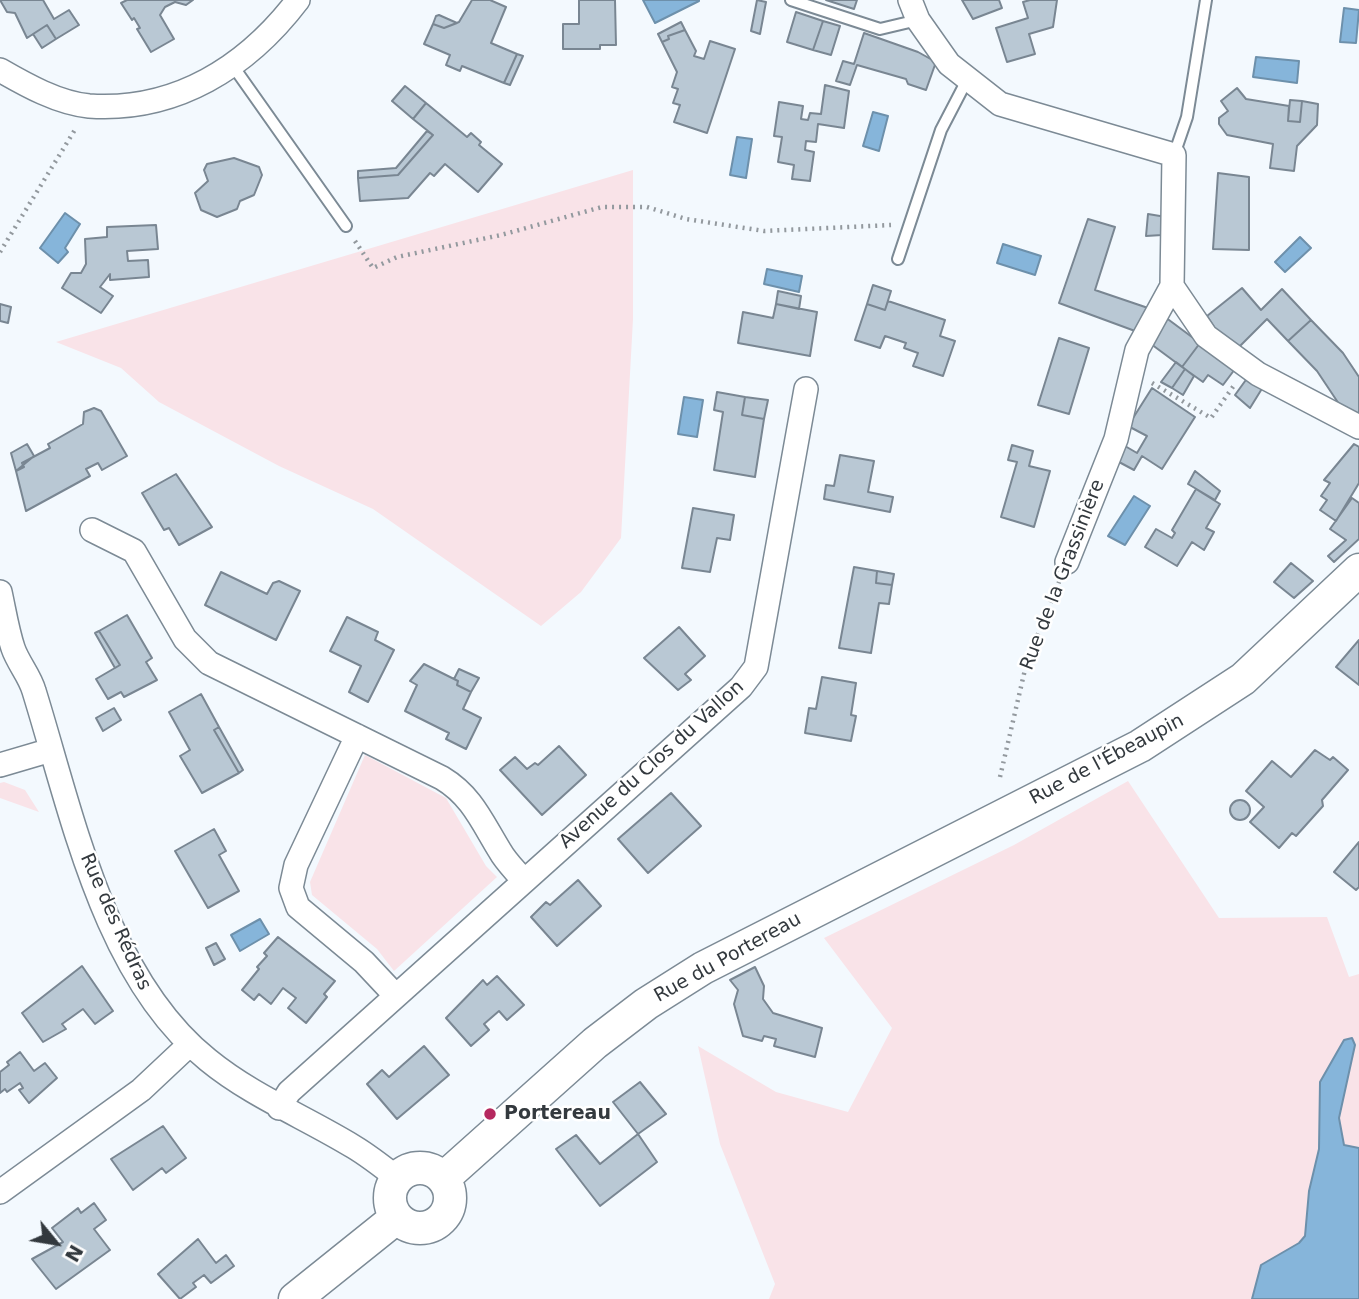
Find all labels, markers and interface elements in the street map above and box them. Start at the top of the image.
street label: Rue de la Grassinière [1016,477,1110,673]
street label: Avenue du Clos du Vallon [555,676,749,854]
street label: Rue de l'Ébeaupin [1026,710,1188,810]
street label: Rue des Rédras [75,850,155,994]
street label: Rue du Portereau [651,908,805,1008]
place label: Portereau [504,1103,611,1125]
marker: Portereau [482,1106,498,1122]
north arrow [21,1208,91,1278]
text: N [61,1241,88,1266]

